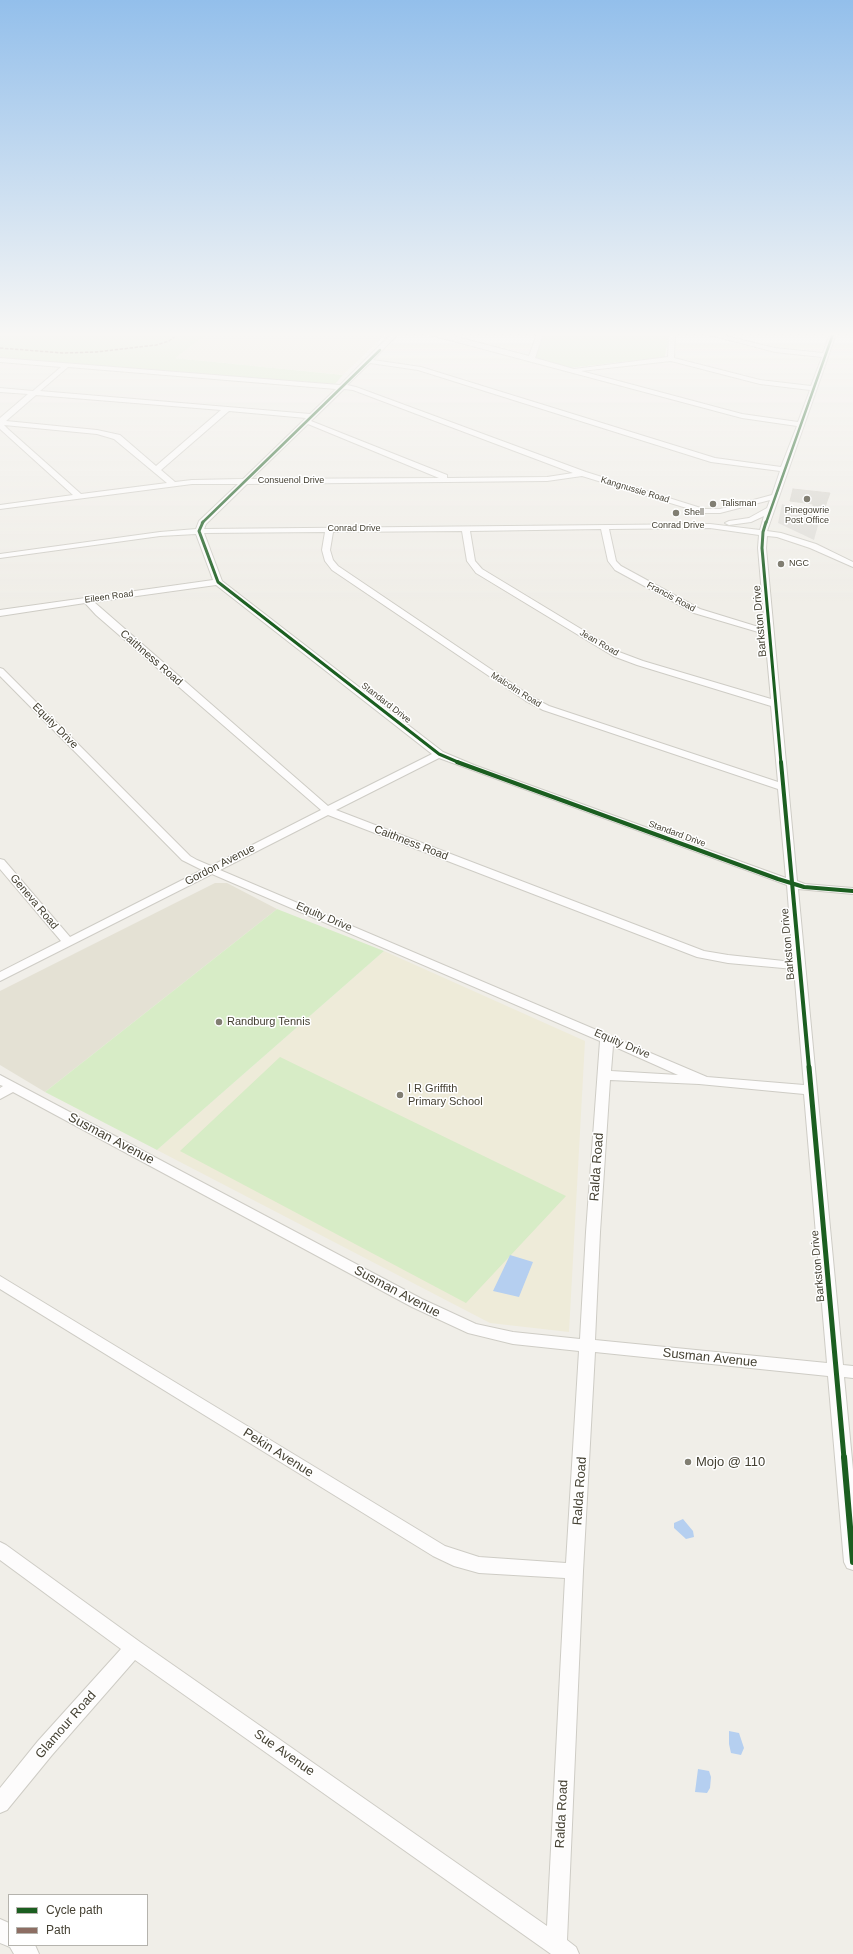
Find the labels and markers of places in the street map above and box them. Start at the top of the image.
marker: Pinegowrie Post Office [802,494,812,504]
marker: Talisman [708,499,718,509]
place label: Talisman [721,499,757,509]
place label: Pinegowrie Post Office [785,506,829,527]
marker: Shell [671,508,681,518]
place label: Shell [684,508,704,518]
marker: NGC [776,559,786,569]
place label: NGC [789,559,809,569]
place label: Randburg Tennis [227,1015,310,1029]
marker: Randburg Tennis [214,1017,224,1027]
place label: I R Griffith Primary School [408,1082,483,1108]
marker: I R Griffith Primary School [395,1090,405,1100]
place label: Mojo @ 110 [696,1454,765,1470]
marker: Mojo @ 110 [683,1457,693,1467]

